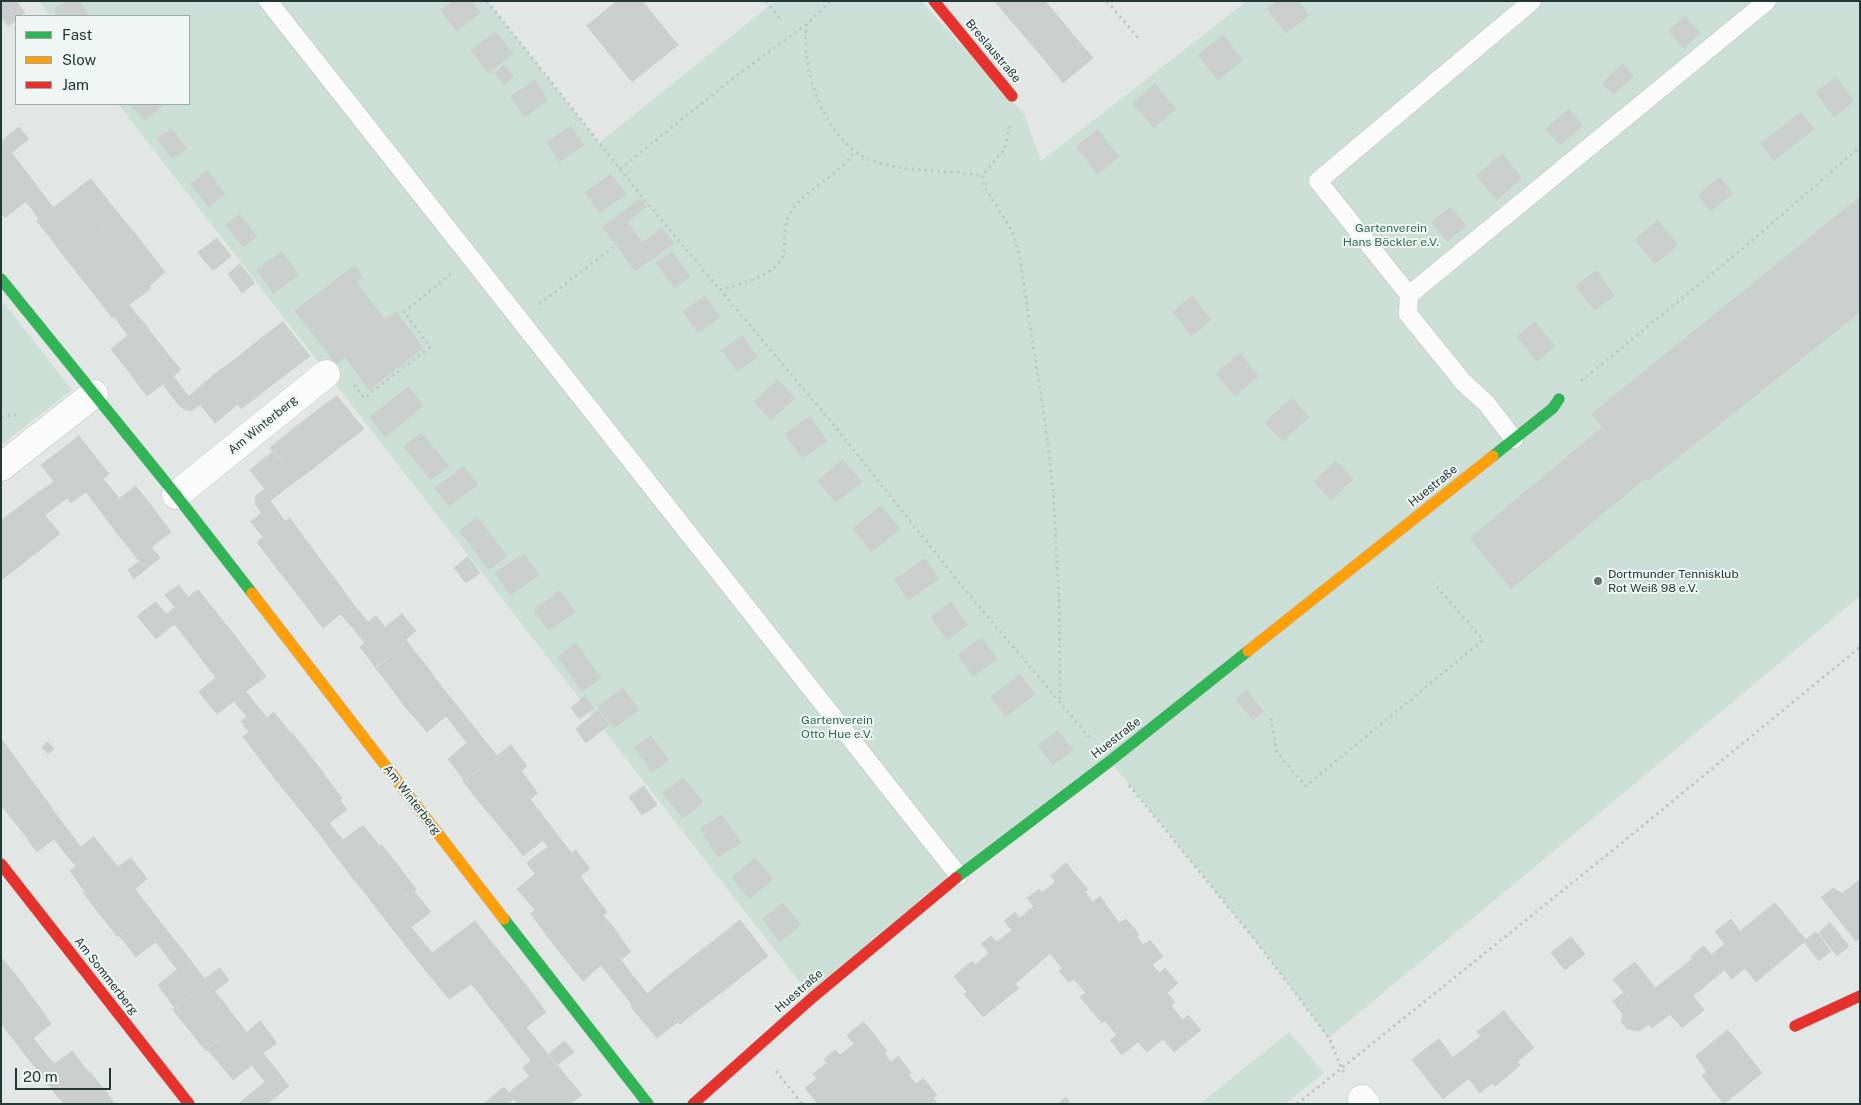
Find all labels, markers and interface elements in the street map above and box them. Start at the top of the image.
legend [15,15,190,105]
street label: Breslaustraße [962,16,1024,86]
text: Fast [62,26,92,43]
text: Slow [62,51,96,68]
text: Jam [62,76,89,93]
park label: Gartenverein Hans Böckler e.V. [1343,221,1439,249]
street label: Am Winterberg [225,393,301,457]
street label: Huestraße [1406,462,1460,510]
place label: Dortmunder Tennisklub Rot Weiß 98 e.V. [1608,567,1739,595]
marker: Dortmunder Tennisklub Rot Weiß 98 e.V. [1592,575,1604,587]
park label: Gartenverein Otto Hue e.V. [801,713,873,741]
street label: Huestraße [1089,714,1143,762]
street label: Am Winterberg [380,762,444,838]
street label: Am Sommerberg [71,934,141,1018]
street label: Huestraße [772,966,826,1016]
scale bar [18,1058,114,1090]
text: 20 m [23,1068,58,1085]

